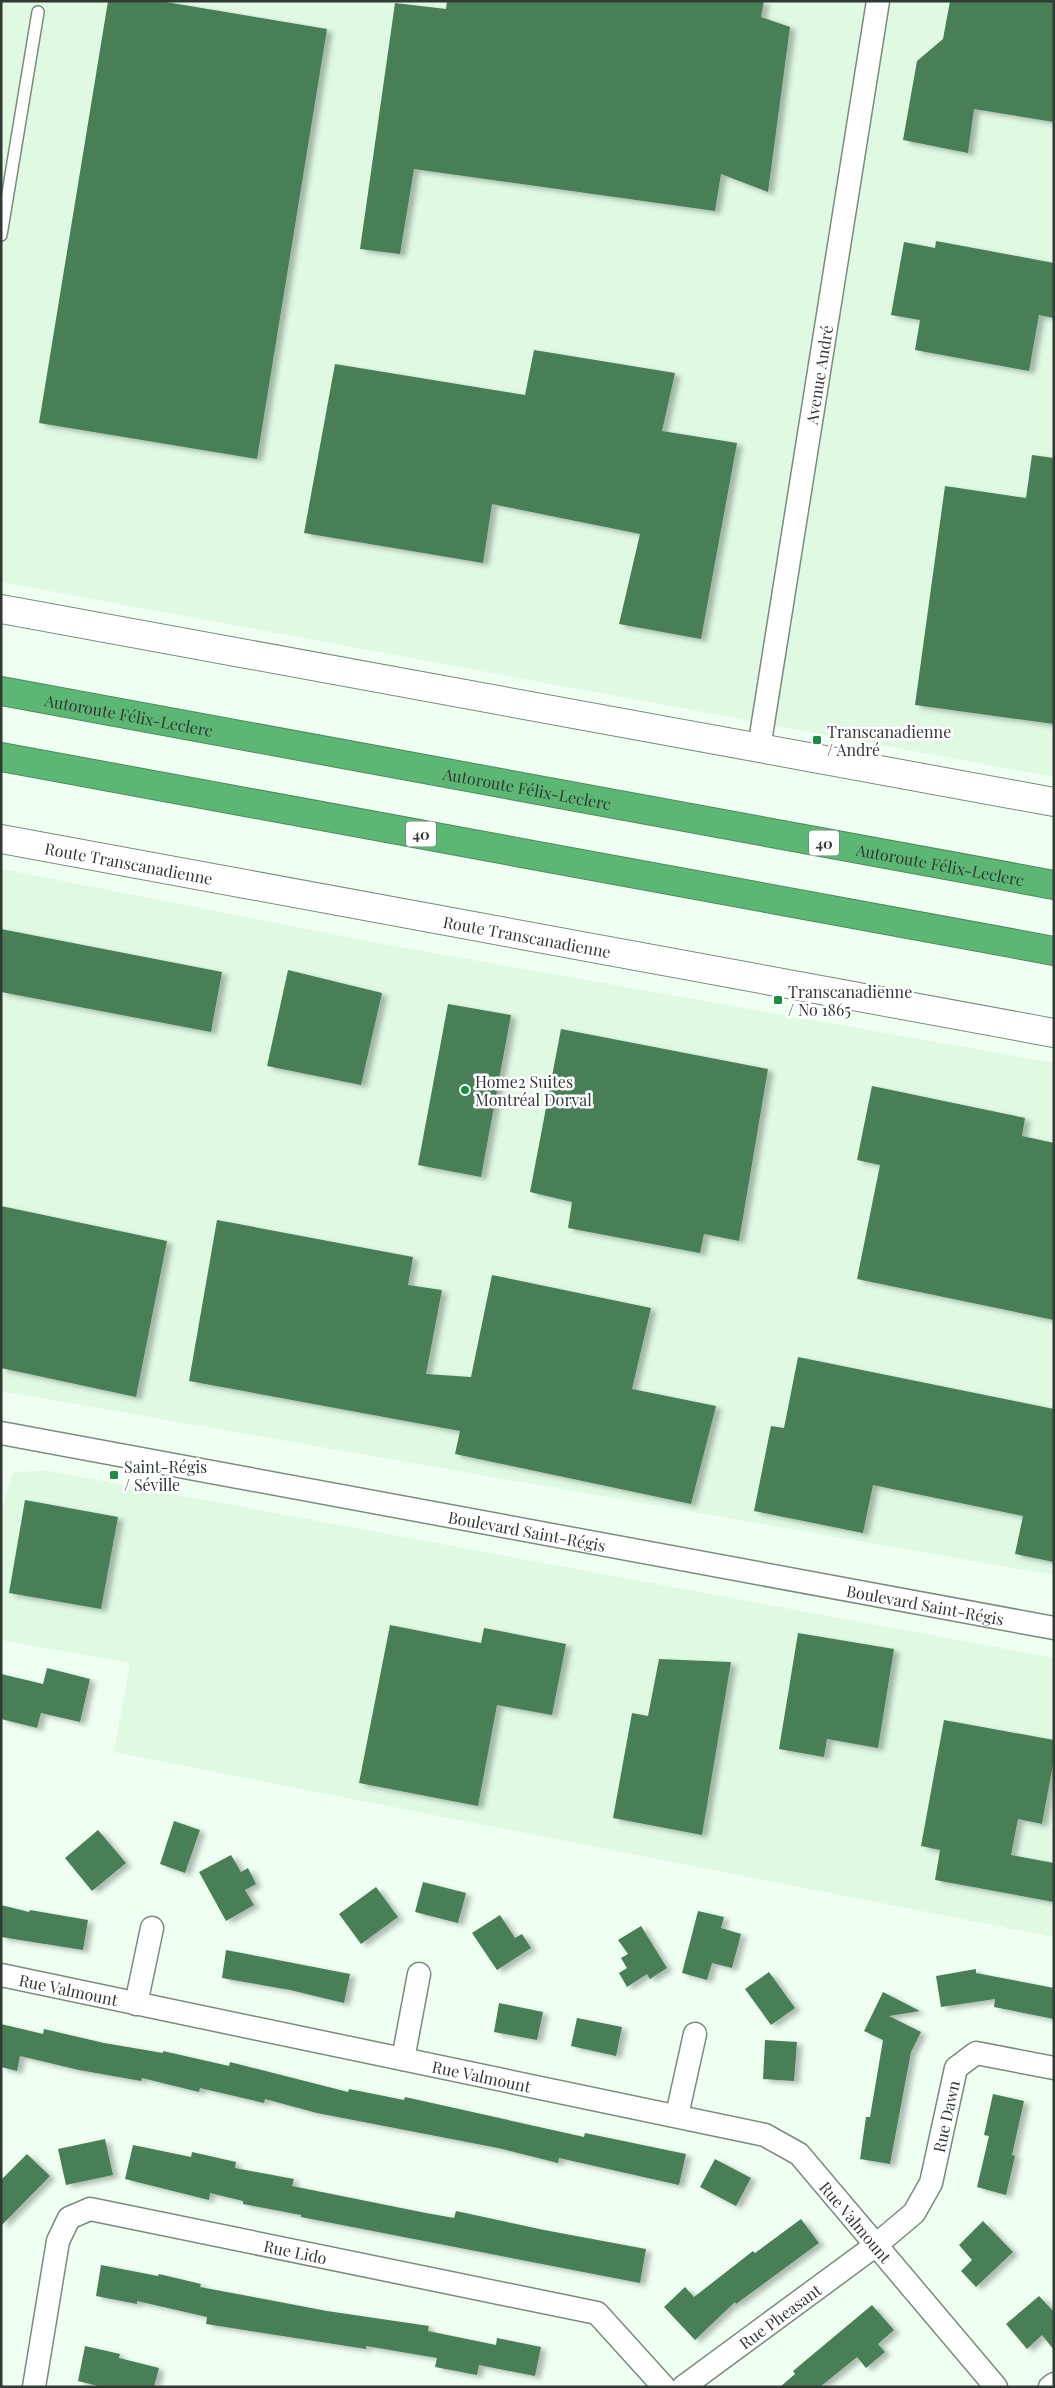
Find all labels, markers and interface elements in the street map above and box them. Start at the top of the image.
street label: Avenue André [800,324,837,427]
street label: Autoroute Félix-Leclerc [42,689,215,740]
place label: Transcanadienne / André [827,721,951,760]
marker: Transcanadienne / André [811,734,823,746]
street label: Autoroute Félix-Leclerc [441,762,613,814]
road number: 40 [406,822,436,846]
road number: 40 [809,830,839,856]
street label: Route Transcanadienne [43,837,214,888]
street label: Autoroute Félix-Leclerc [854,838,1026,890]
street label: Route Transcanadienne [442,910,613,962]
place label: Transcanadienne / No 1865 [788,981,912,1020]
marker: Transcanadienne / No 1865 [772,994,784,1006]
place label: Home2 Suites Montréal Dorval [475,1071,592,1110]
marker: Home2 Suites Montréal Dorval [459,1084,471,1096]
place label: Saint-Régis / Séville [124,1456,207,1495]
marker: Saint-Régis / Séville [108,1469,120,1481]
street label: Boulevard Saint-Régis [447,1506,607,1555]
street label: Boulevard Saint-Régis [845,1579,1006,1629]
street label: Rue Valmount [17,1969,120,2010]
street label: Rue Valmount [430,2055,533,2096]
street label: Rue Dawn [927,2078,964,2154]
street label: Rue Valmount [816,2176,897,2267]
street label: Rue Lido [262,2234,329,2268]
street label: Rue Pheasant [734,2279,825,2353]

